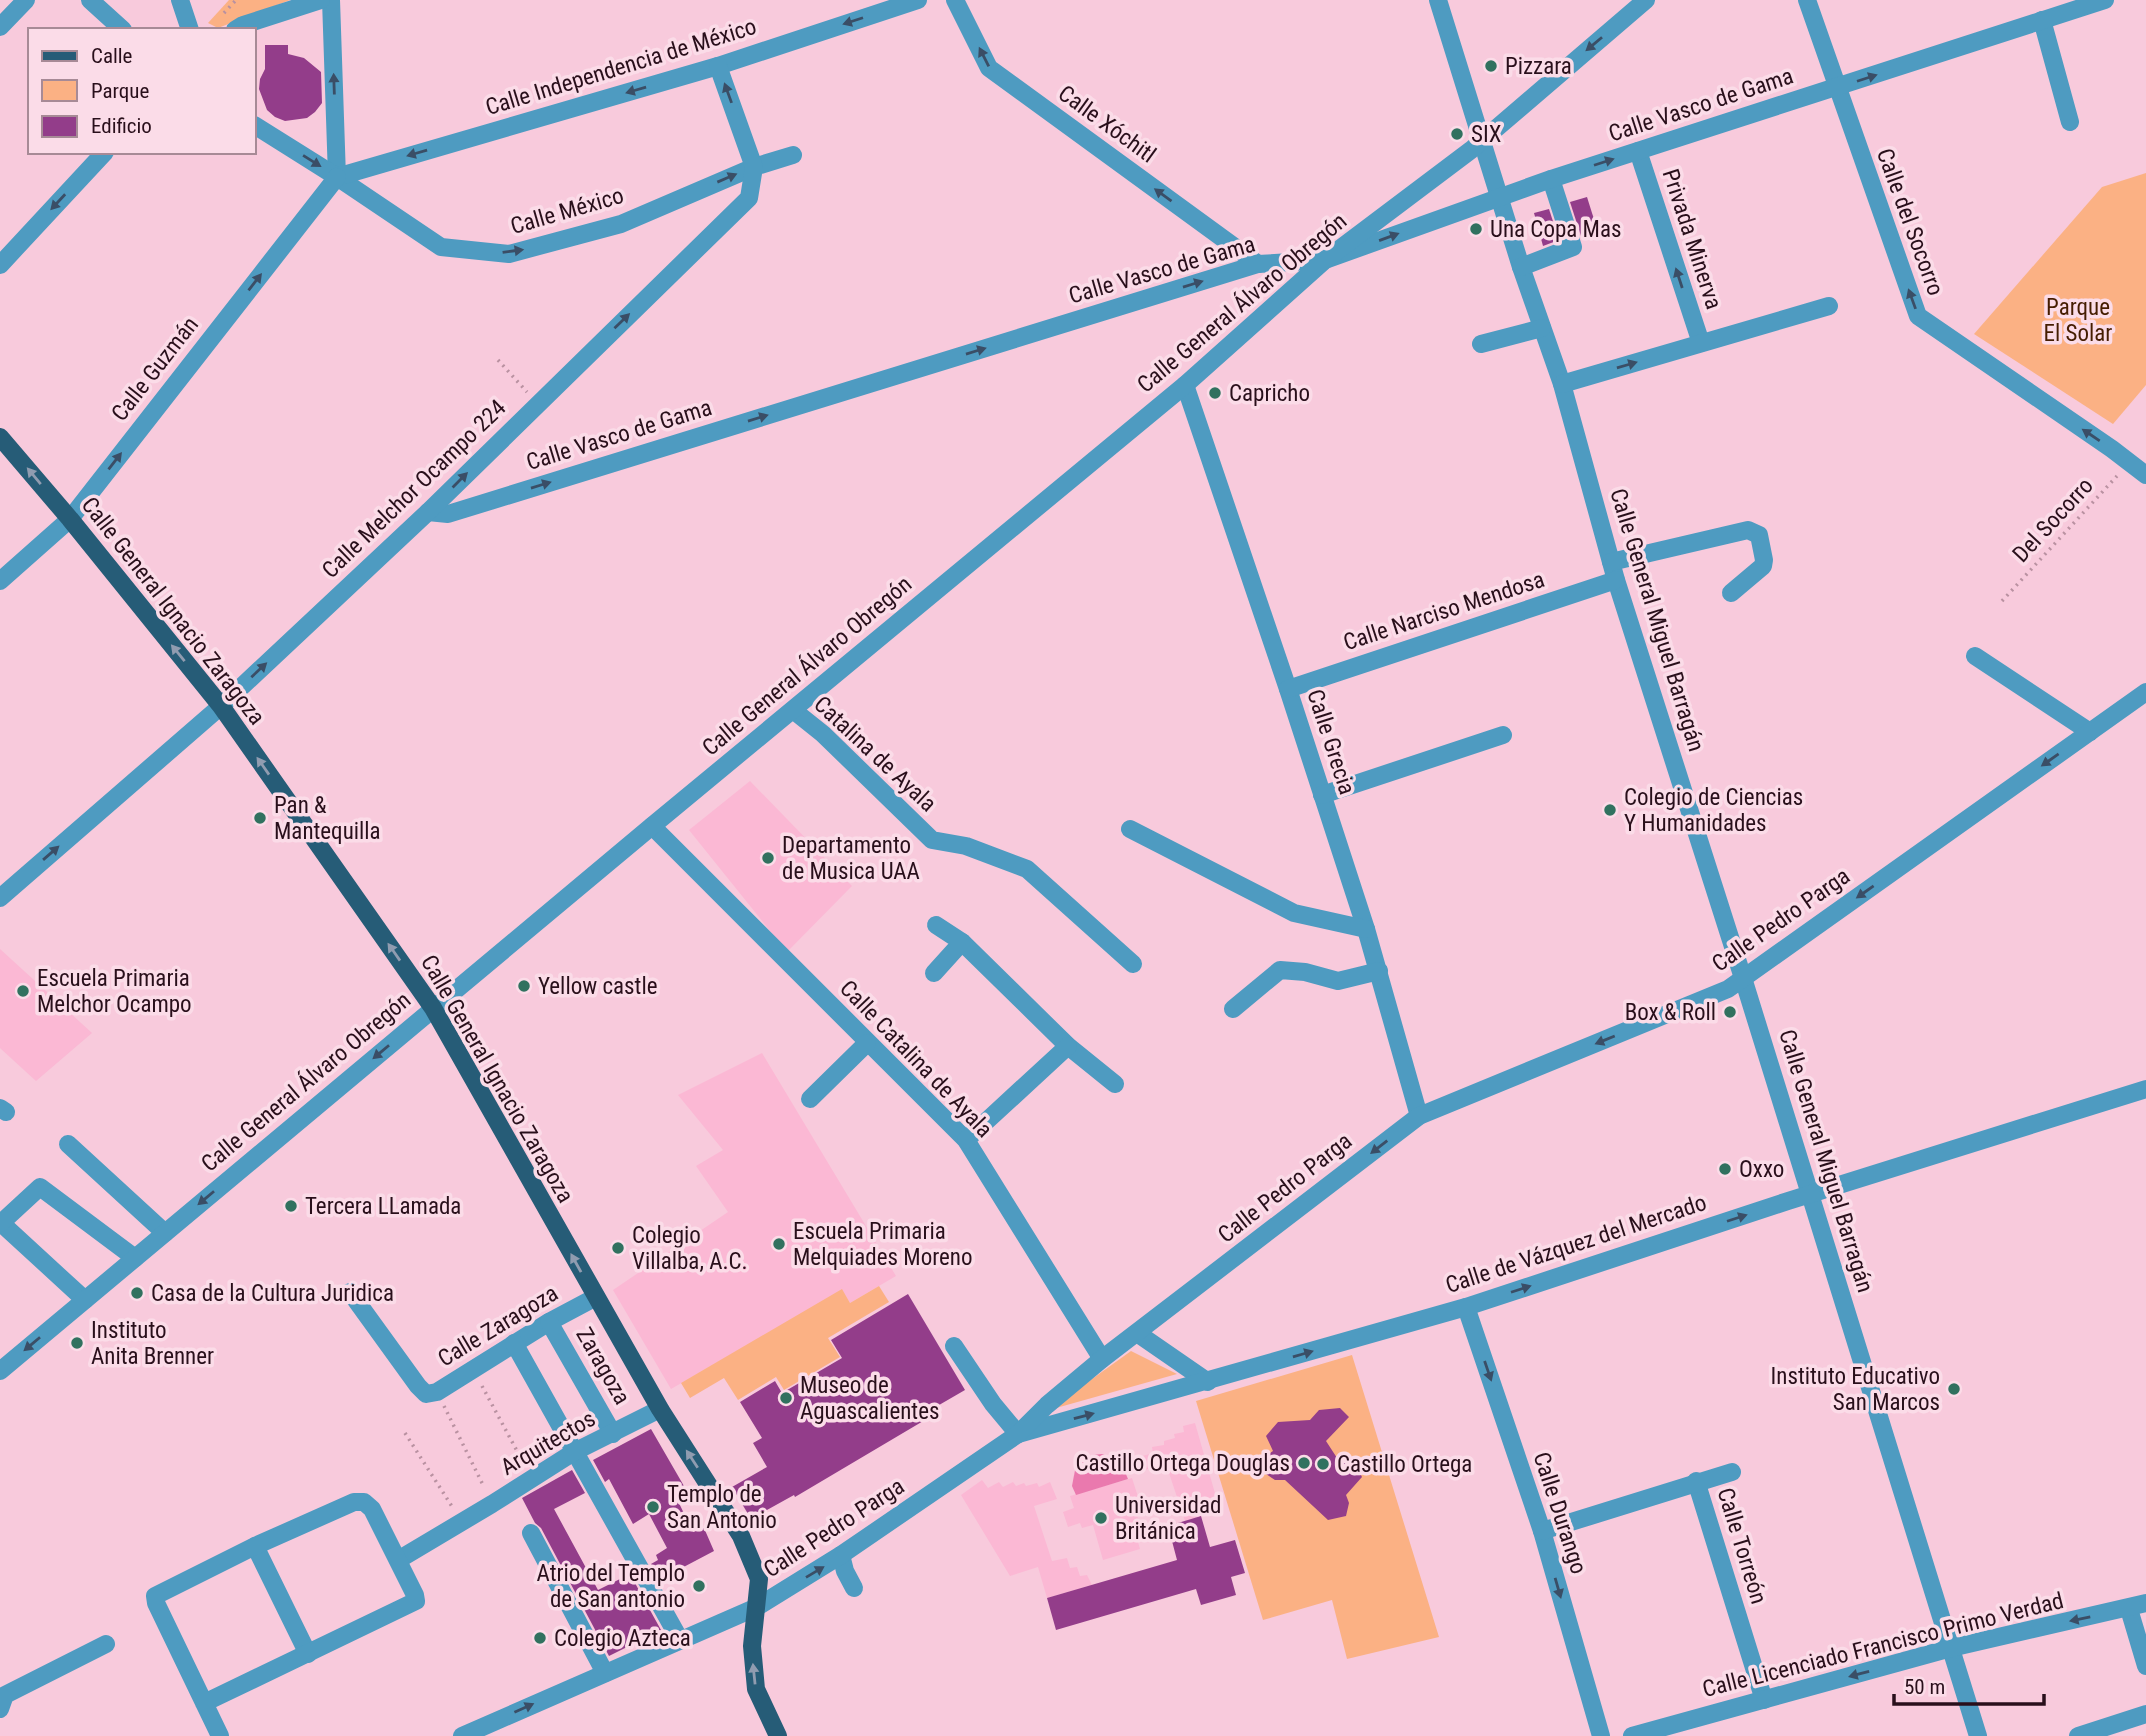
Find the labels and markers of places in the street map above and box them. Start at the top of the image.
place label: Pizzara [1505,53,1572,80]
marker: Pizzara [1483,58,1499,74]
place label: SIX [1471,121,1502,148]
marker: SIX [1449,126,1465,142]
place label: Una Copa Mas [1490,216,1621,243]
marker: Una Copa Mas [1468,221,1484,237]
place label: Capricho [1229,380,1310,407]
marker: Capricho [1207,385,1223,401]
place label: Colegio de Ciencias Y Humanidades [1624,784,1803,837]
place label: Pan & Mantequilla [274,792,381,845]
marker: Colegio de Ciencias Y Humanidades [1602,802,1618,818]
marker: Pan & Mantequilla [252,810,268,826]
place label: Departamento de Musica UAA [782,832,920,885]
marker: Departamento de Musica UAA [760,850,776,866]
place label: Escuela Primaria Melchor Ocampo [37,965,192,1018]
place label: Yellow castle [538,973,657,1000]
marker: Yellow castle [516,978,532,994]
marker: Escuela Primaria Melchor Ocampo [15,983,31,999]
place label: Box & Roll [1625,999,1716,1026]
marker: Box & Roll [1722,1004,1738,1020]
place label: Oxxo [1739,1156,1784,1183]
marker: Oxxo [1717,1161,1733,1177]
place label: Tercera LLamada [305,1193,461,1220]
marker: Tercera LLamada [283,1198,299,1214]
place label: Escuela Primaria Melquiades Moreno [793,1218,973,1271]
place label: Colegio Villalba, A.C. [632,1222,748,1275]
marker: Escuela Primaria Melquiades Moreno [771,1236,787,1252]
marker: Colegio Villalba, A.C. [610,1240,626,1256]
place label: Casa de la Cultura Juridica [151,1280,394,1307]
marker: Casa de la Cultura Juridica [129,1285,145,1301]
place label: Instituto Anita Brenner [91,1317,214,1370]
marker: Instituto Anita Brenner [69,1335,85,1351]
place label: Instituto Educativo San Marcos [1771,1363,1940,1416]
place label: Museo de Aguascalientes [800,1372,939,1425]
marker: Instituto Educativo San Marcos [1946,1381,1962,1397]
marker: Museo de Aguascalientes [778,1390,794,1406]
place label: Castillo Ortega Douglas [1075,1450,1290,1477]
place label: Castillo Ortega [1337,1451,1472,1478]
marker: Castillo Ortega Douglas [1296,1455,1312,1471]
marker: Castillo Ortega [1315,1456,1331,1472]
place label: Templo de San Antonio [667,1481,777,1534]
place label: Universidad Británica [1115,1492,1221,1545]
marker: Templo de San Antonio [645,1499,661,1515]
marker: Universidad Británica [1093,1510,1109,1526]
place label: Atrio del Templo de San antonio [537,1560,685,1613]
marker: Atrio del Templo de San antonio [691,1578,707,1594]
place label: Colegio Azteca [554,1625,691,1652]
marker: Colegio Azteca [532,1630,548,1646]

